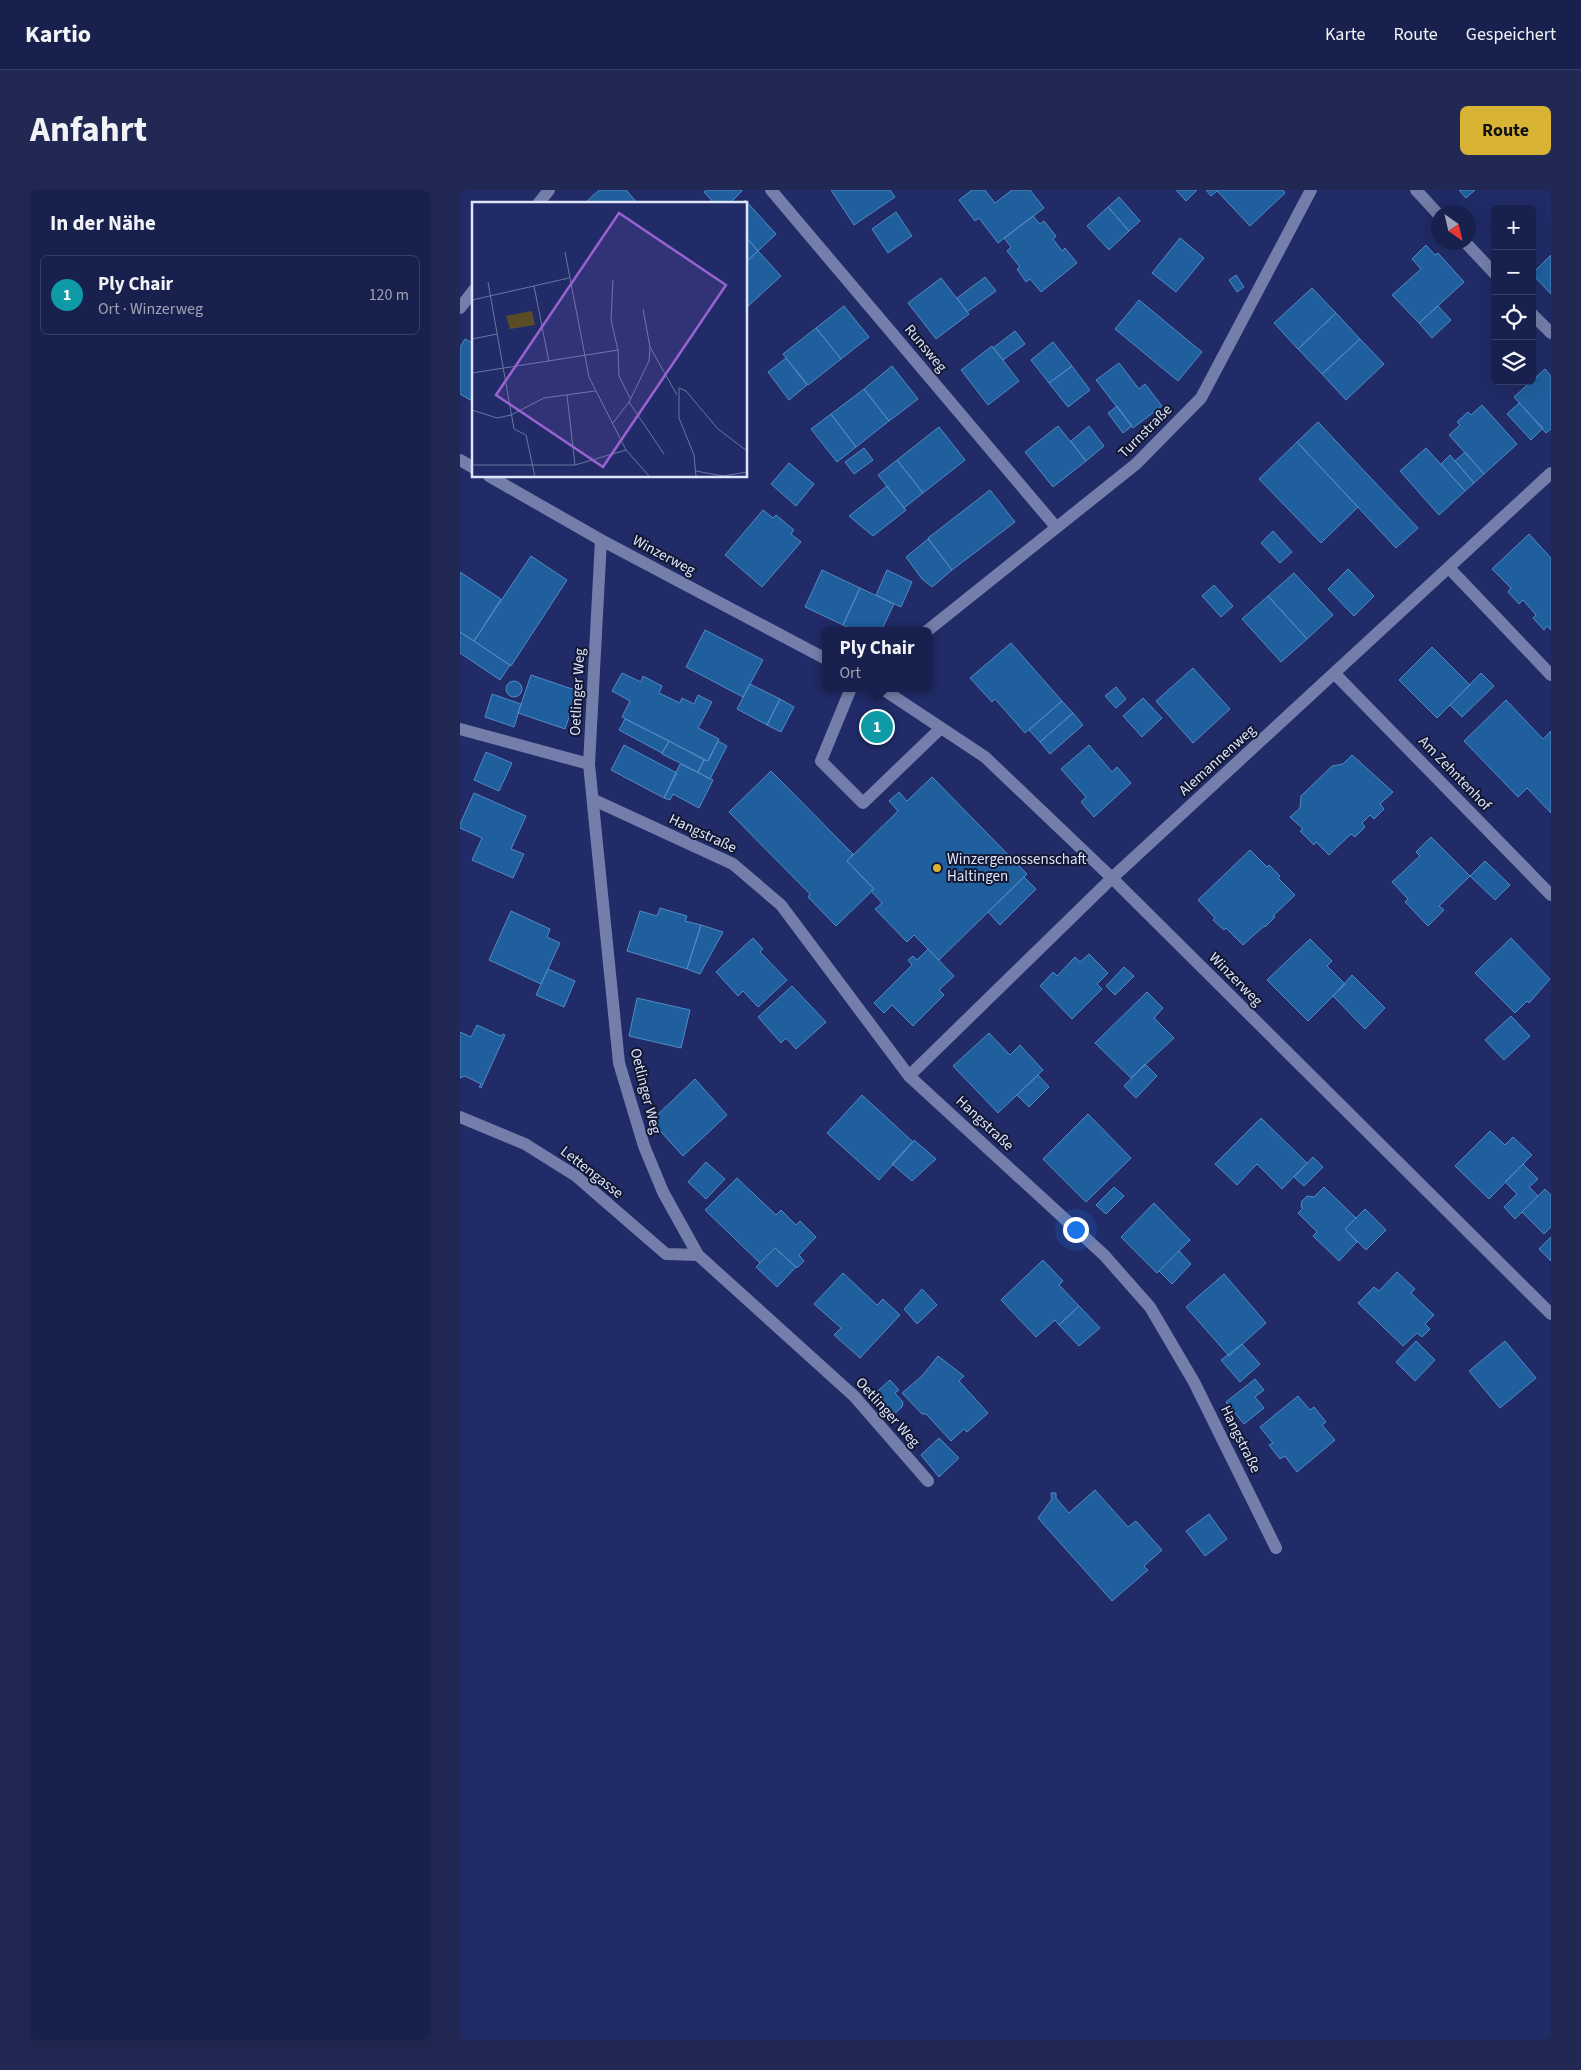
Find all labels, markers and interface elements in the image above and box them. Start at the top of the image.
text: Kartio [25,17,91,52]
text: Karte [1325,22,1365,47]
text: Route [1393,22,1438,47]
text: Gespeichert [1466,22,1556,47]
text: Anfahrt [30,105,147,155]
button: Route [1460,106,1551,155]
inset map [472,202,748,478]
north arrow [1431,205,1476,250]
map controls [1491,205,1536,385]
button: + [1491,205,1536,250]
text: In der Nähe [50,208,156,238]
button: − [1491,250,1536,295]
text: Ply Chair [98,271,173,298]
text: 1 [63,284,71,306]
text: 120 m [369,284,409,306]
button: locate [1491,295,1536,340]
text: Ort · Winzerweg [98,298,203,320]
street label: Runsweg [899,320,952,377]
button: layers [1491,340,1536,385]
street label: Turnstraße [1114,400,1177,463]
street label: Winzerweg [629,530,699,581]
popup [822,627,932,692]
text: Ply Chair [839,635,915,662]
street label: Oetlinger Weg [565,647,590,736]
text: Ort [839,662,861,684]
pin: 1 [861,708,893,746]
street label: Alemannenweg [1174,720,1261,801]
street label: Am Zehntenhof [1414,731,1496,816]
street label: Hangstraße [665,809,740,858]
place label: Winzergenossenschaft Haltingen [947,849,1087,887]
marker: Winzergenossenschaft Haltingen [931,862,943,874]
street label: Winzerweg [1204,948,1268,1011]
street label: Oetlinger Weg [625,1046,666,1137]
street label: Hangstraße [951,1091,1018,1156]
street label: Lettengasse [556,1141,628,1204]
your location [1063,1217,1089,1243]
street label: Oetlinger Weg [850,1373,925,1452]
street label: Hangstraße [1215,1402,1266,1476]

